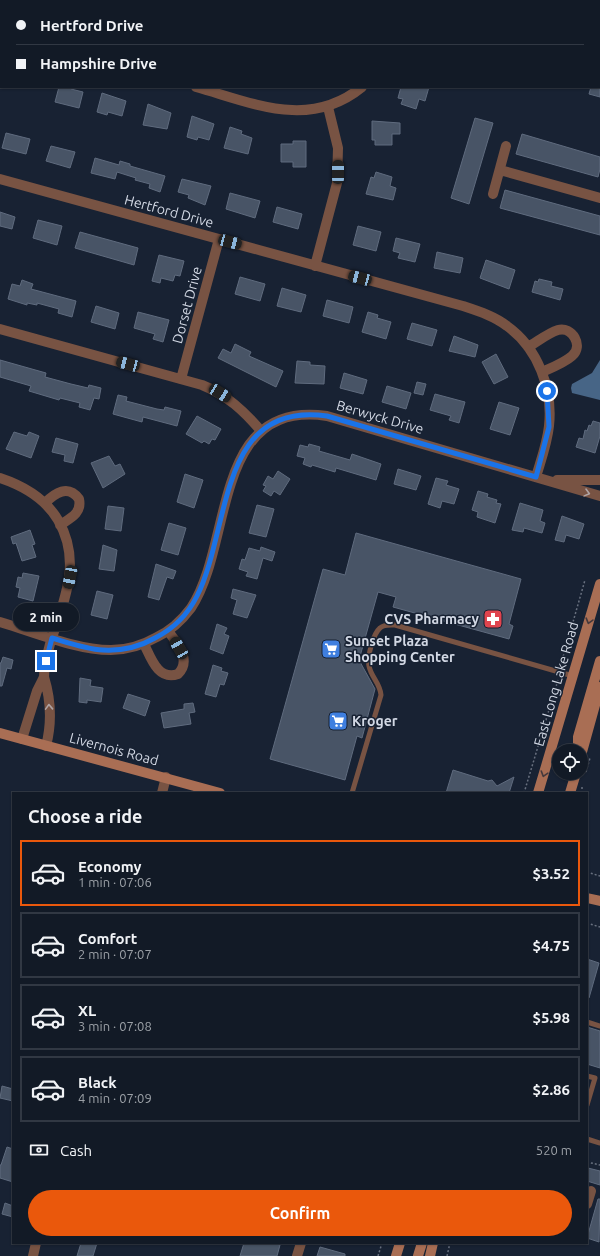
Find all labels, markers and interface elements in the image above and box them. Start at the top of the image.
text: Hertford Drive [40,17,143,34]
text: Hampshire Drive [40,55,157,72]
car [332,160,344,184]
street label: Hertford Drive [123,191,215,231]
car [217,233,243,251]
street label: Dorset Drive [169,265,205,345]
car [347,269,373,287]
car [115,355,141,373]
car [207,382,233,404]
route start [538,382,556,400]
street label: Berwyck Drive [335,397,425,437]
one-way arrow [583,488,590,496]
car [62,564,78,590]
callout: 2 min [13,603,79,631]
pharmacy icon: CVS Pharmacy [482,608,504,630]
text: 2 min [30,610,62,624]
place label: CVS Pharmacy [384,611,480,627]
one-way arrow [585,618,594,625]
street label: East Long Lake Road [531,620,581,748]
place label: Sunset Plaza Shopping Center [345,633,455,665]
car [168,635,190,661]
supermarket icon: Sunset Plaza Shopping Center [320,638,342,660]
route end [37,652,55,670]
one-way arrow [45,704,53,710]
supermarket icon: Kroger [327,710,349,732]
place label: Kroger [352,713,398,729]
street label: Livernois Road [68,729,160,769]
map controls [552,744,588,780]
button: locate [552,744,588,780]
one-way arrow [540,771,549,778]
text: Choose a ride [28,806,142,826]
icon: car [30,855,66,891]
text: Economy [78,858,142,875]
text: $3.52 [532,865,570,882]
text: 1 min · 07:06 [78,875,152,889]
icon: car [30,927,66,963]
text: Comfort [78,930,137,947]
text: $4.75 [532,937,570,954]
text: 2 min · 07:07 [78,947,152,961]
icon: car [30,999,66,1035]
text: XL [78,1002,96,1019]
text: $5.98 [532,1009,570,1026]
text: 3 min · 07:08 [78,1019,152,1033]
icon: car [30,1071,66,1107]
text: Black [78,1074,117,1091]
text: $2.86 [532,1081,570,1098]
text: 4 min · 07:09 [78,1091,152,1105]
icon: cash [28,1139,50,1161]
text: Cash [60,1142,92,1159]
text: 520 m [536,1143,572,1157]
button: Confirm [28,1190,572,1236]

